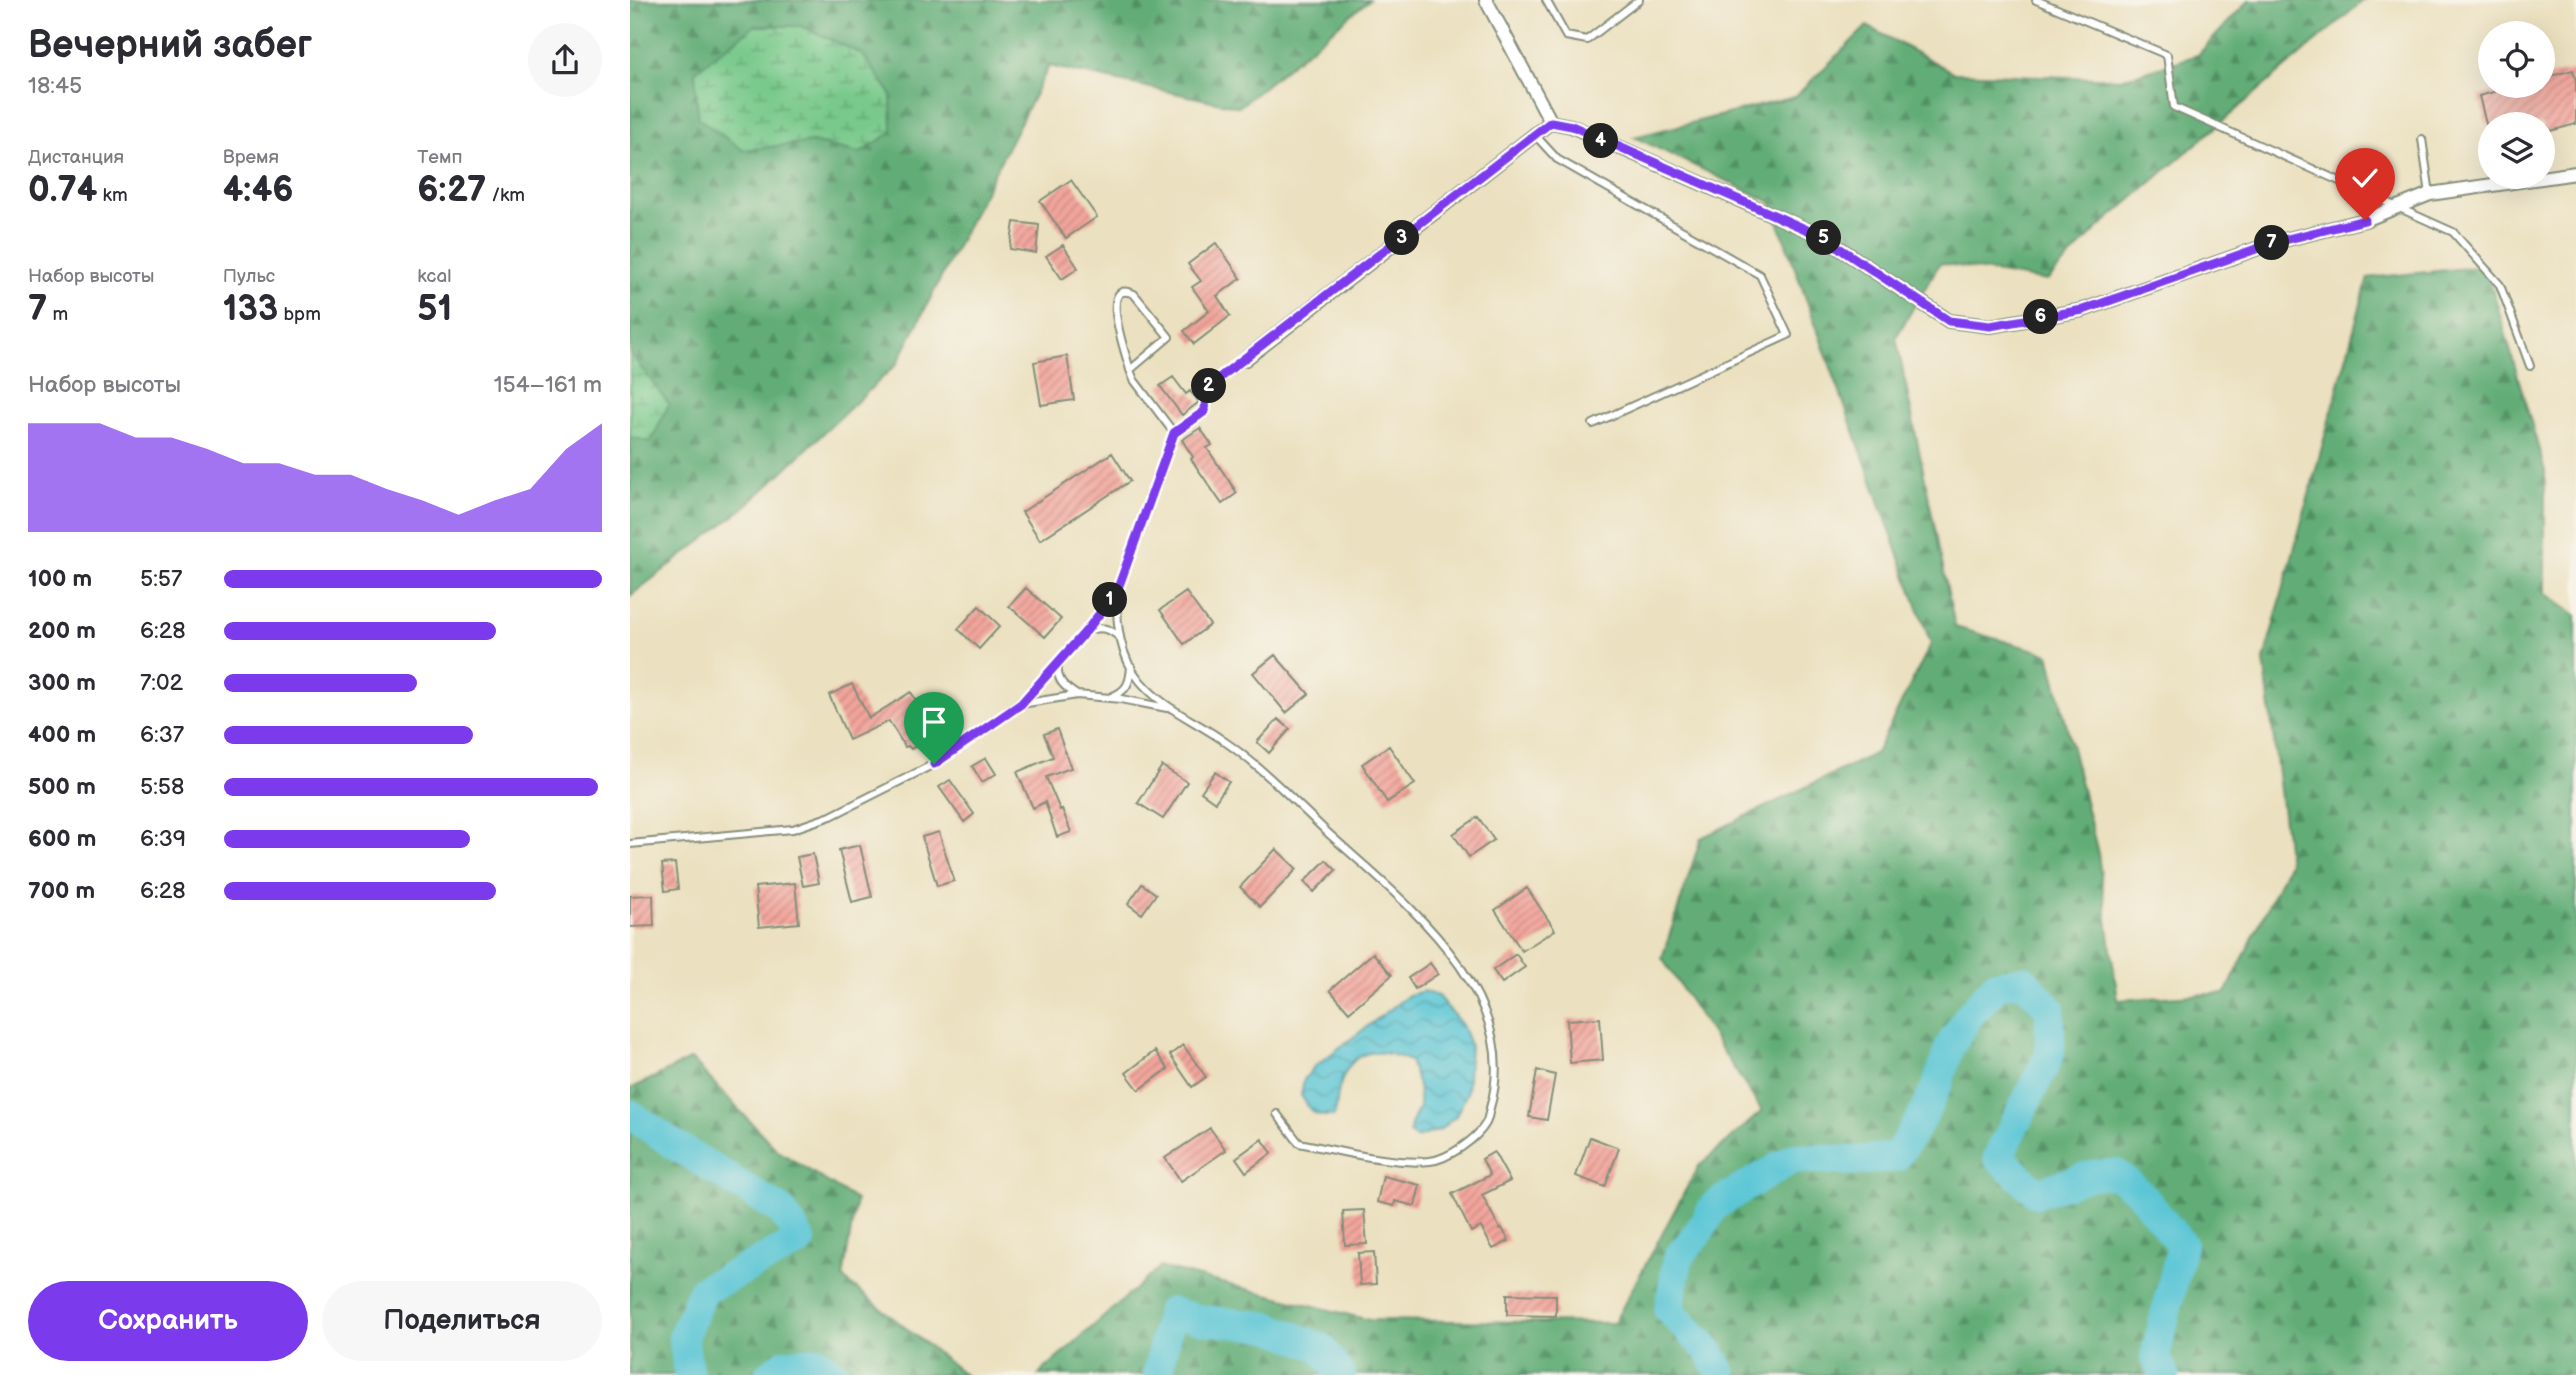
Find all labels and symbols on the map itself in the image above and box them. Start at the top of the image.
pin: 4 [1584,124,1618,158]
pin [2335,148,2395,220]
pin: 3 [1384,220,1420,256]
pin: 5 [1806,220,1842,256]
pin: 7 [2254,226,2290,260]
pin: 6 [2024,300,2058,334]
pin: 2 [1192,368,1226,404]
pin: 1 [1092,582,1128,618]
pin [904,692,964,764]

